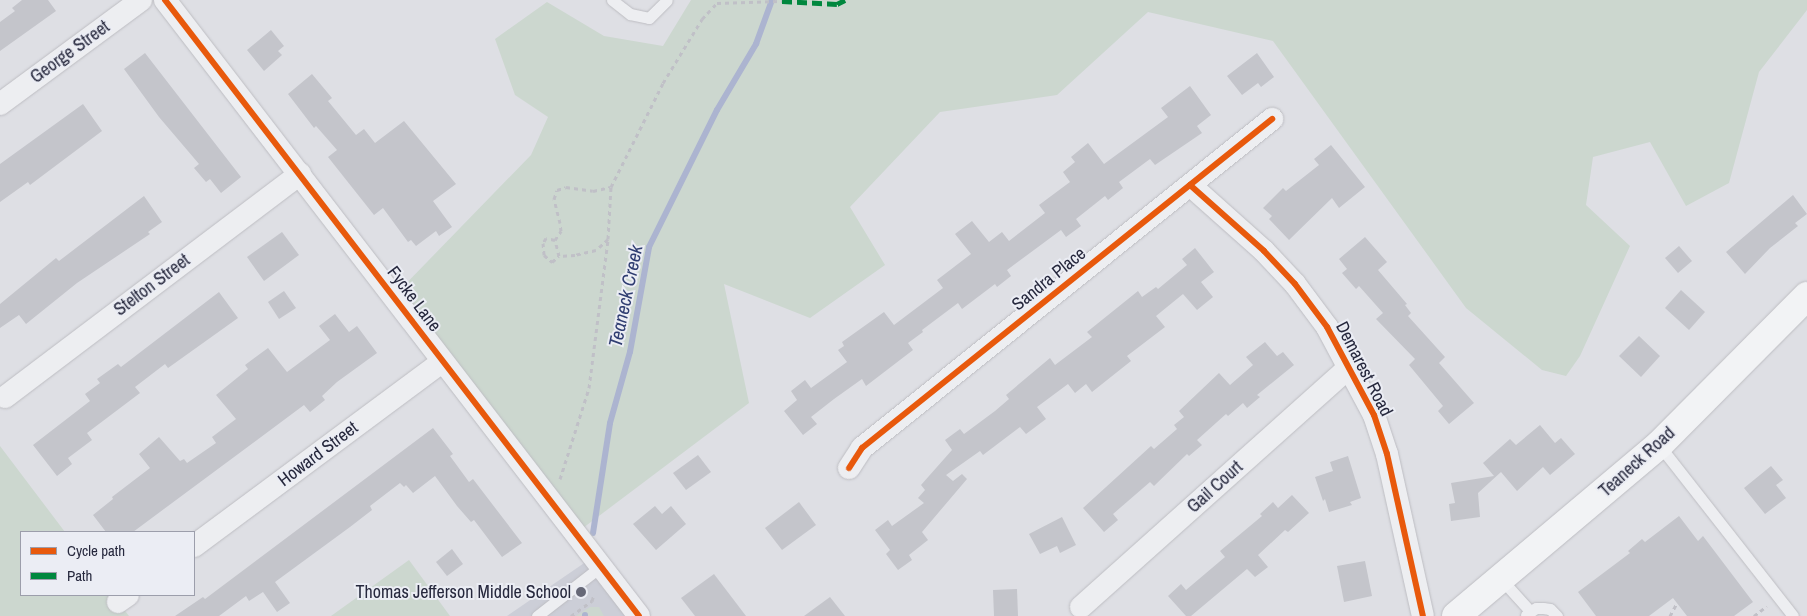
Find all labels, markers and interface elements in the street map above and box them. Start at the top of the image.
street label: George Street [26,16,114,88]
water label: Teaneck Creek [604,243,648,349]
street label: Sandra Place [1008,243,1090,315]
street label: Stelton Street [110,249,194,321]
street label: Fycke Lane [382,262,446,336]
street label: Demarest Road [1331,318,1397,420]
street label: Howard Street [274,417,362,491]
street label: Teaneck Road [1595,422,1679,502]
street label: Gail Court [1183,456,1247,518]
legend [20,531,195,596]
text: Cycle path [67,540,125,561]
text: Path [67,565,92,586]
place label: Thomas Jefferson Middle School [355,581,571,603]
marker: Thomas Jefferson Middle School [575,586,587,598]

